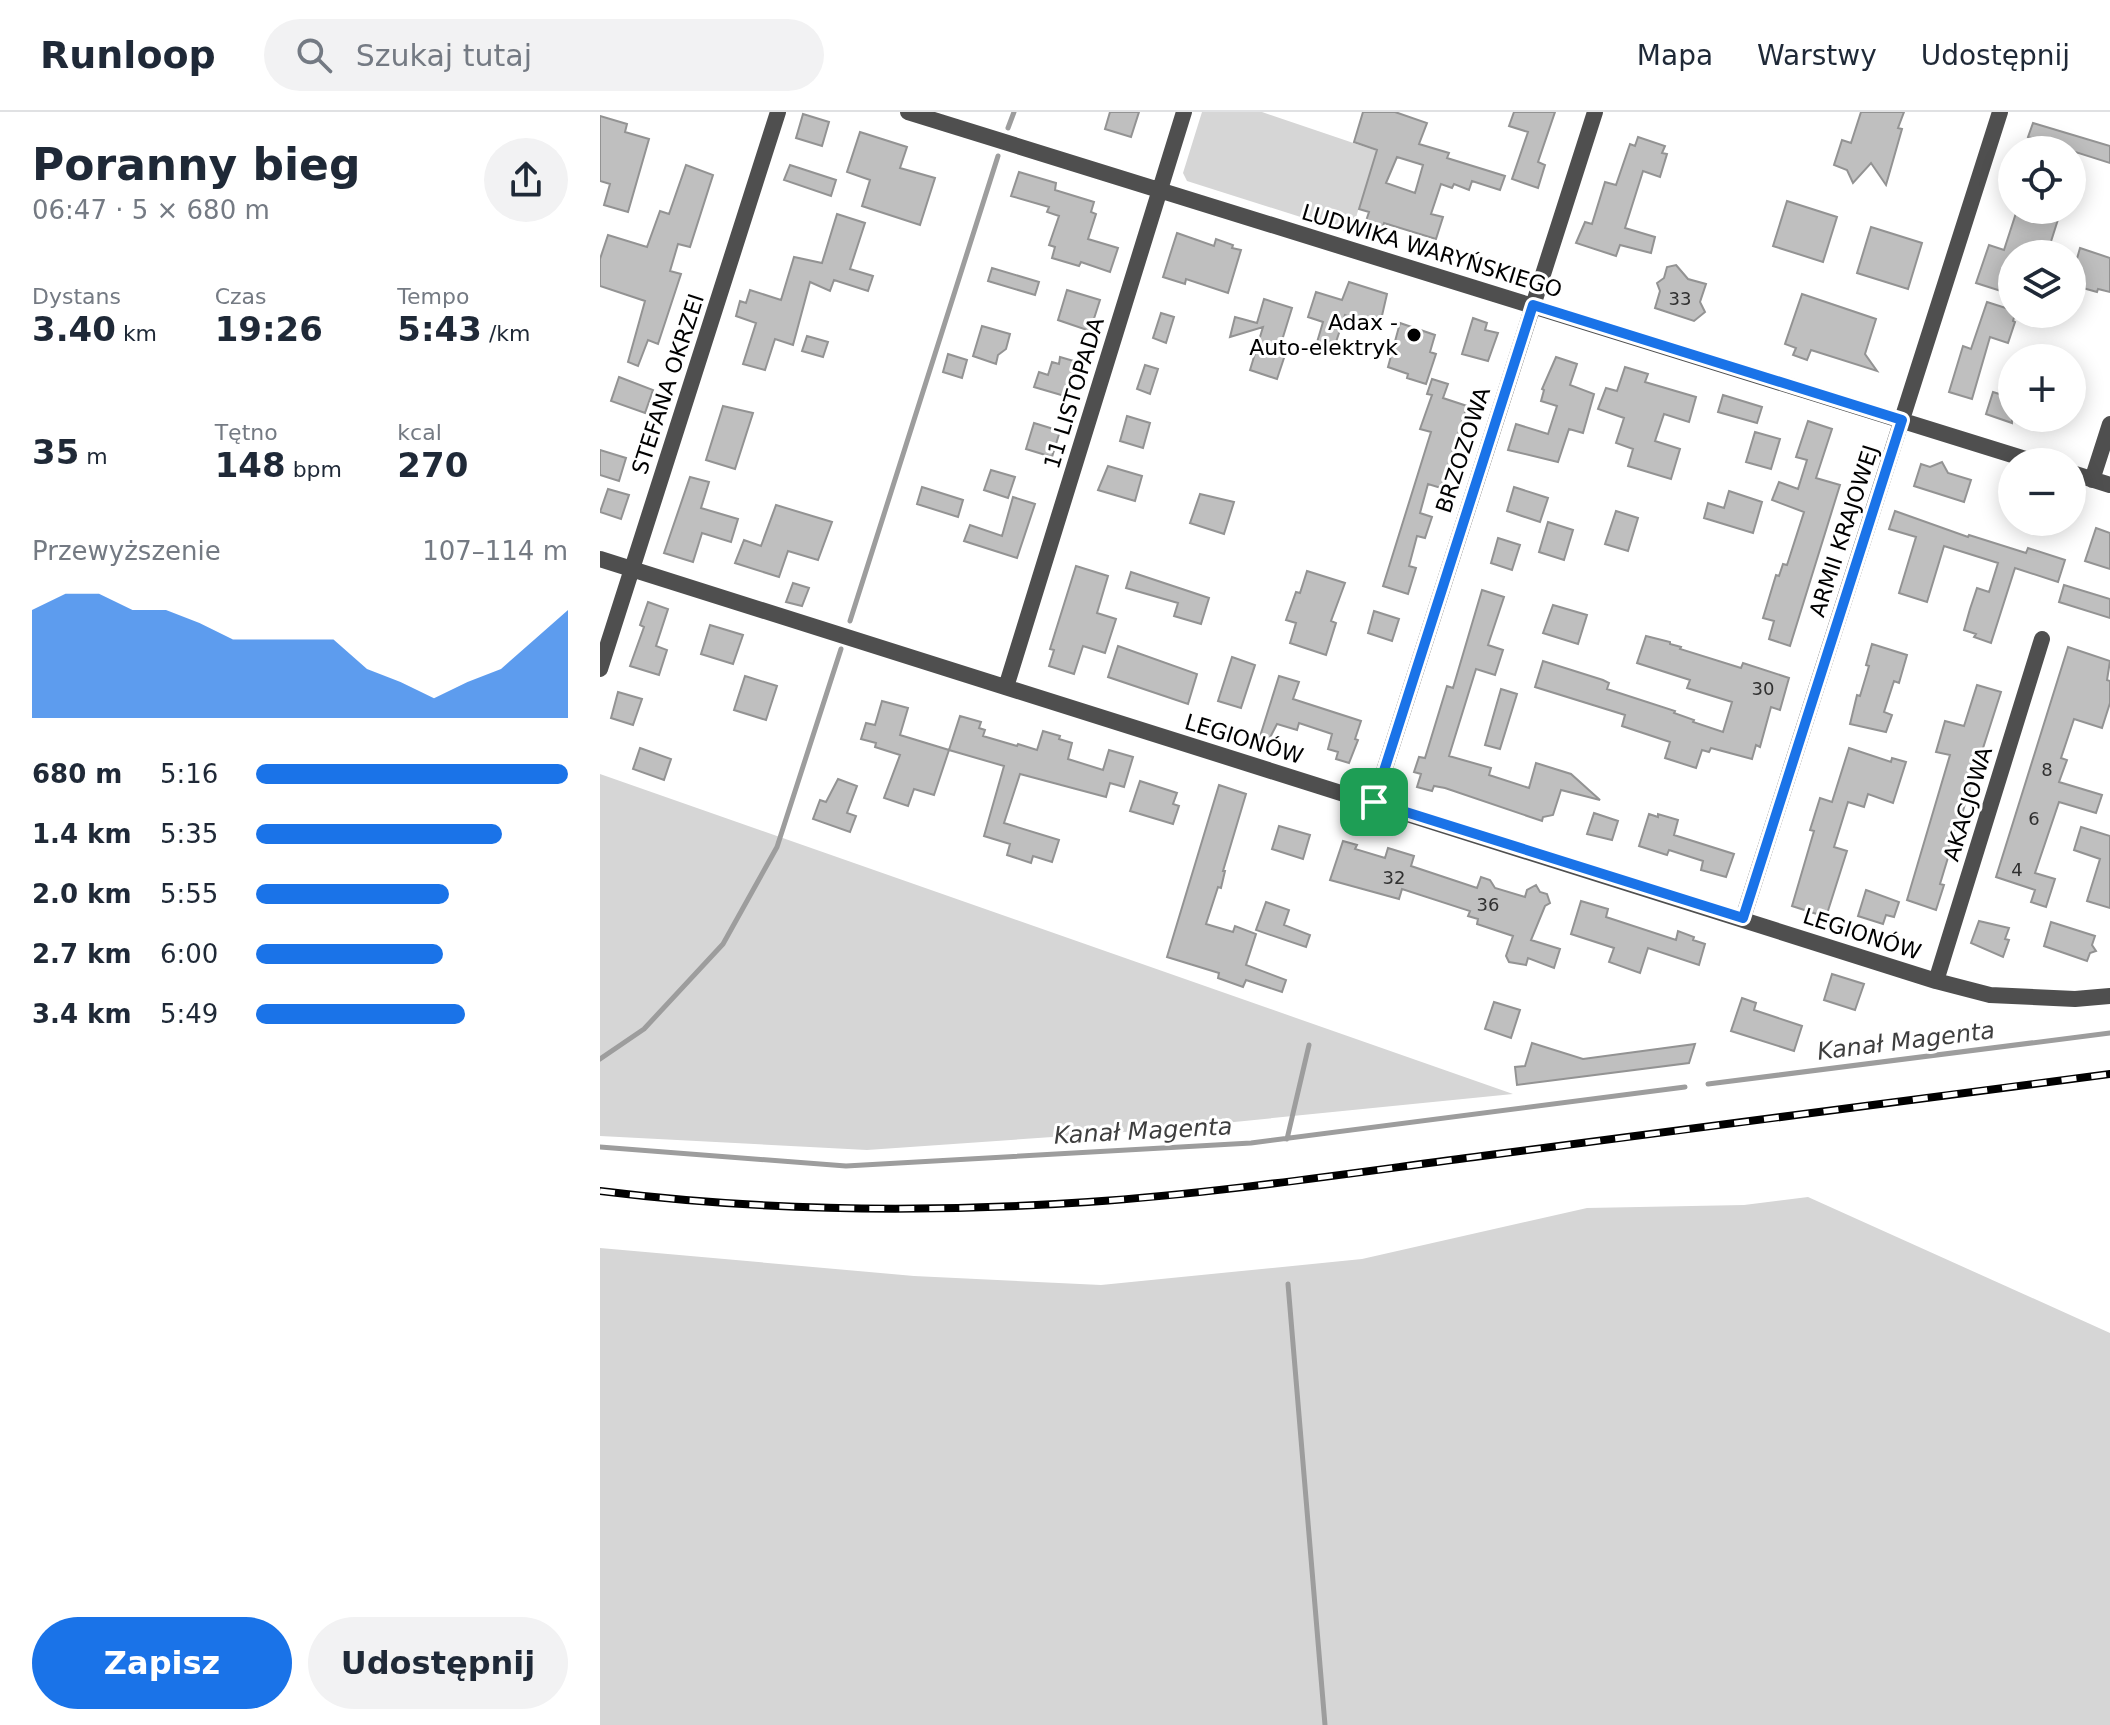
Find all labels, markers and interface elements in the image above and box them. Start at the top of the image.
search box [264,19,824,91]
text: Runloop [40,33,216,77]
icon: search [292,33,336,77]
text: Szukaj tutaj [356,38,532,73]
text: Mapa [1637,39,1713,72]
text: Warstwy [1757,39,1877,72]
text: Udostępnij [1921,39,2070,72]
map controls [1998,136,2086,536]
button: locate [1998,136,2086,224]
button: share [484,138,568,222]
text: Poranny bieg [32,139,360,190]
text: 06:47 · 5 × 680 m [32,195,270,225]
street label: LUDWIKA WARYŃSKIEGO [1299,199,1565,303]
button: layers [1998,240,2086,328]
text: Dystans [32,284,121,309]
text: Czas [215,284,267,309]
text: Tempo [397,284,469,309]
house number: 33 [1669,288,1691,309]
street label: STEFANA OKRZEI [627,291,709,477]
text: 3.40 [32,309,116,349]
text: 19:26 [215,309,323,349]
text: 5:43 [397,309,482,349]
place label: Adax - Auto-elektryk [1249,310,1398,360]
street label: 11 LISTOPADA [1039,314,1109,472]
text: km [116,321,157,346]
text: /km [482,321,530,346]
marker: Adax - Auto-elektryk [1405,326,1423,344]
button: + [1998,344,2086,432]
street label: BRZOZOWA [1431,384,1495,516]
text: Tętno [215,420,278,445]
text: kcal [397,420,442,445]
text: 35 [32,432,79,472]
street label: ARMII KRAJOWEJ [1804,442,1884,620]
text: m [79,444,108,469]
text: 148 [215,445,286,485]
text: 270 [397,445,468,485]
button: − [1998,448,2086,536]
text: bpm [286,457,342,482]
text: Przewyższenie [32,536,221,566]
text: 107–114 m [422,536,568,566]
house number: 30 [1752,678,1774,699]
street label: LEGIONÓW [1182,709,1306,769]
street label: AKACJOWA [1939,744,1997,864]
text: 680 m [32,759,122,789]
text: 5:16 [160,759,218,789]
house number: 8 [2041,759,2053,780]
pin [1340,768,1408,836]
icon: arrive [1352,780,1396,824]
house number: 6 [2028,808,2040,829]
text: 1.4 km [32,819,132,849]
text: 5:35 [160,819,218,849]
house number: 4 [2011,859,2023,880]
house number: 32 [1383,867,1405,888]
text: 2.0 km [32,879,132,909]
text: 5:55 [160,879,218,909]
house number: 36 [1477,894,1499,915]
street label: LEGIONÓW [1800,903,1924,965]
text: 2.7 km [32,939,132,969]
text: 6:00 [160,939,218,969]
text: 3.4 km [32,999,132,1029]
text: 5:49 [160,999,218,1029]
water label: Kanał Magenta [1816,1016,1996,1066]
water label: Kanał Magenta [1053,1112,1233,1150]
button: Zapisz [32,1617,292,1709]
button: Udostępnij [308,1617,568,1709]

